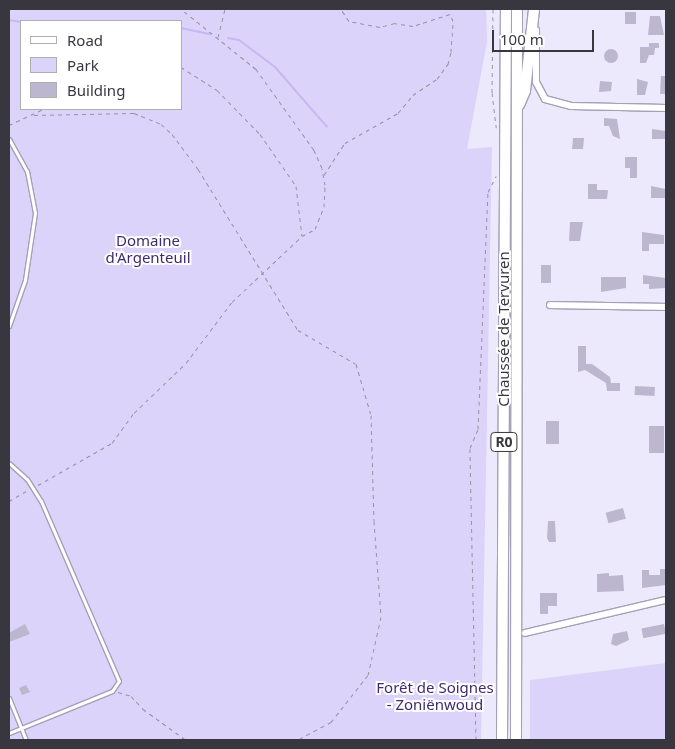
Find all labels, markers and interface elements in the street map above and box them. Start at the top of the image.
legend [20,20,182,110]
scale bar [495,20,598,52]
text: 100 m [500,29,544,49]
text: Road [67,30,103,50]
text: Park [67,55,99,75]
text: Building [67,80,125,100]
park label: Domaine d'Argenteuil [105,231,191,266]
street label: Chaussée de Tervuren [495,251,513,407]
road number: R0 [490,431,518,454]
park label: Forêt de Soignes - Zoniënwoud [376,678,494,713]

